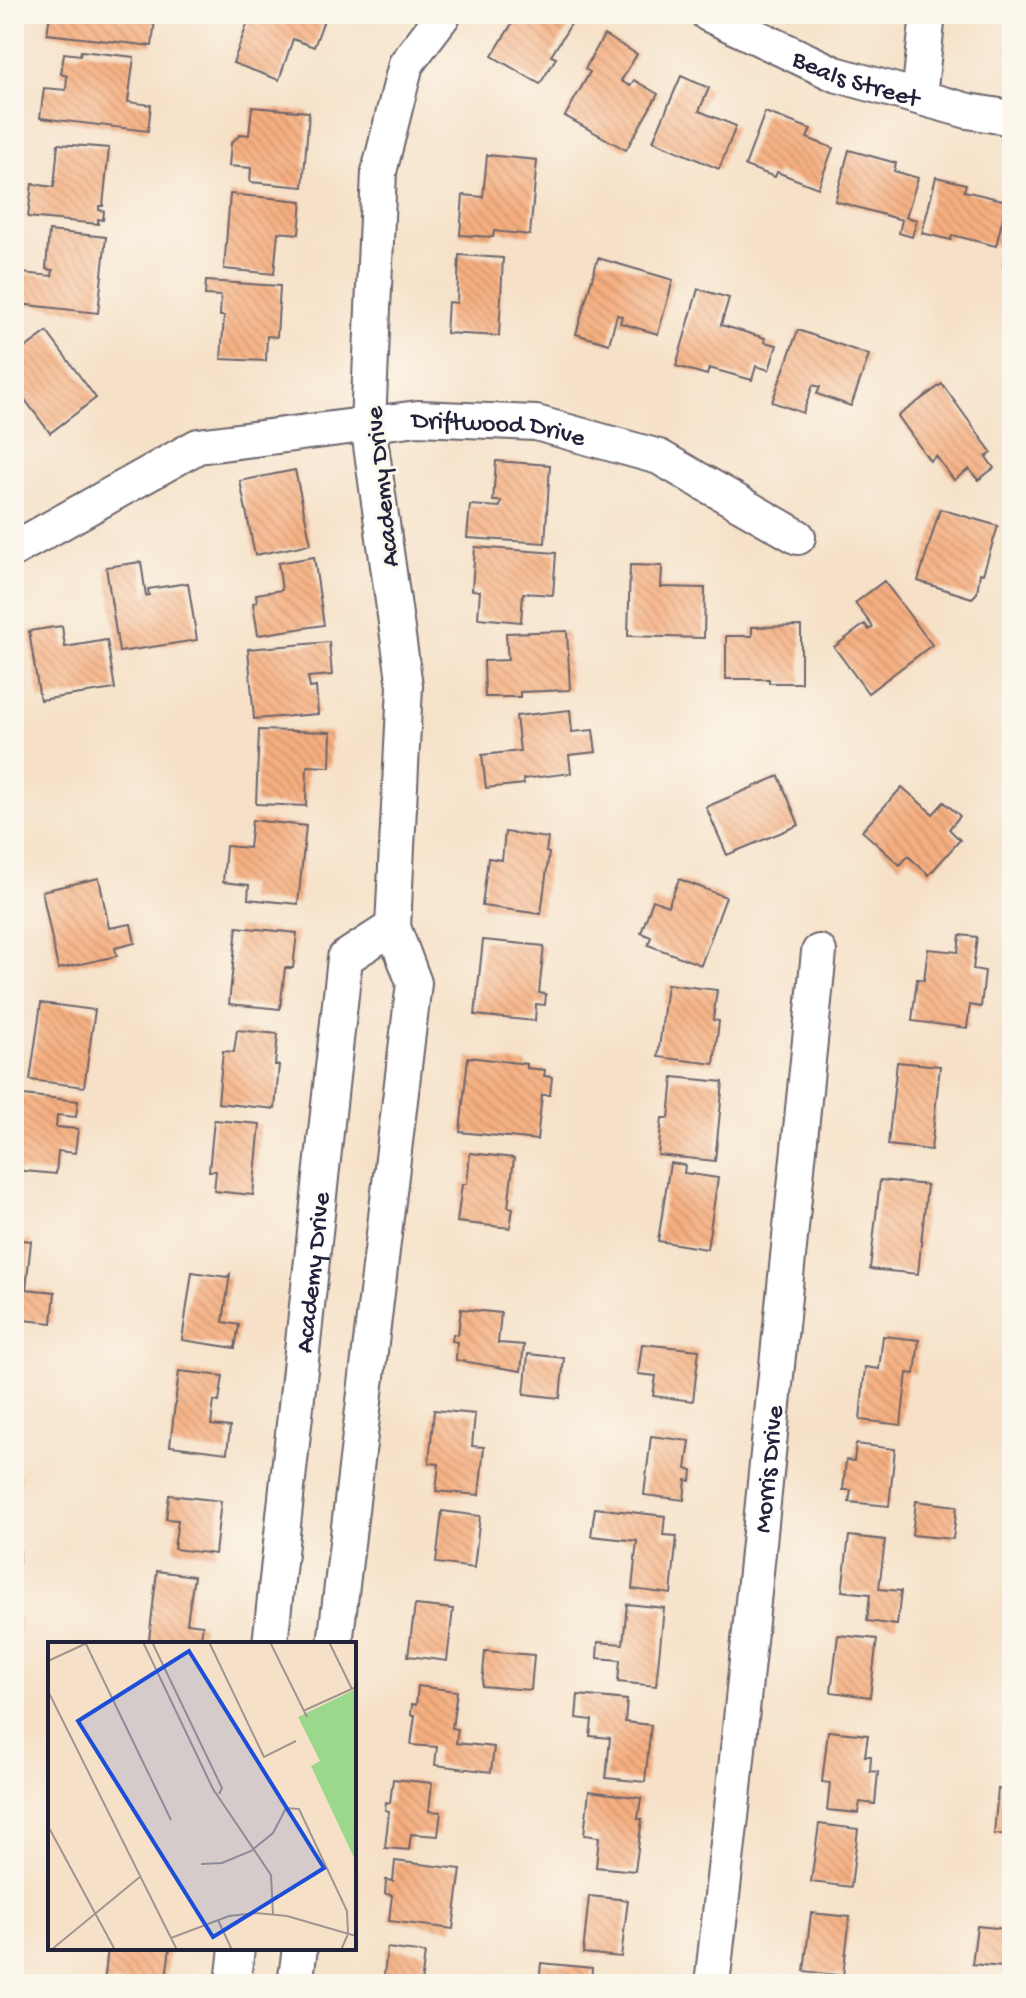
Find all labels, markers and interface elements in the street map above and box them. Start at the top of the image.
street label: Beals Street [785,45,925,117]
street label: Academy Drive [361,404,408,568]
street label: Driftwood Drive [409,407,589,456]
street label: Academy Drive [291,1190,339,1355]
street label: Morris Drive [749,1403,793,1535]
inset map [48,1642,356,1950]

